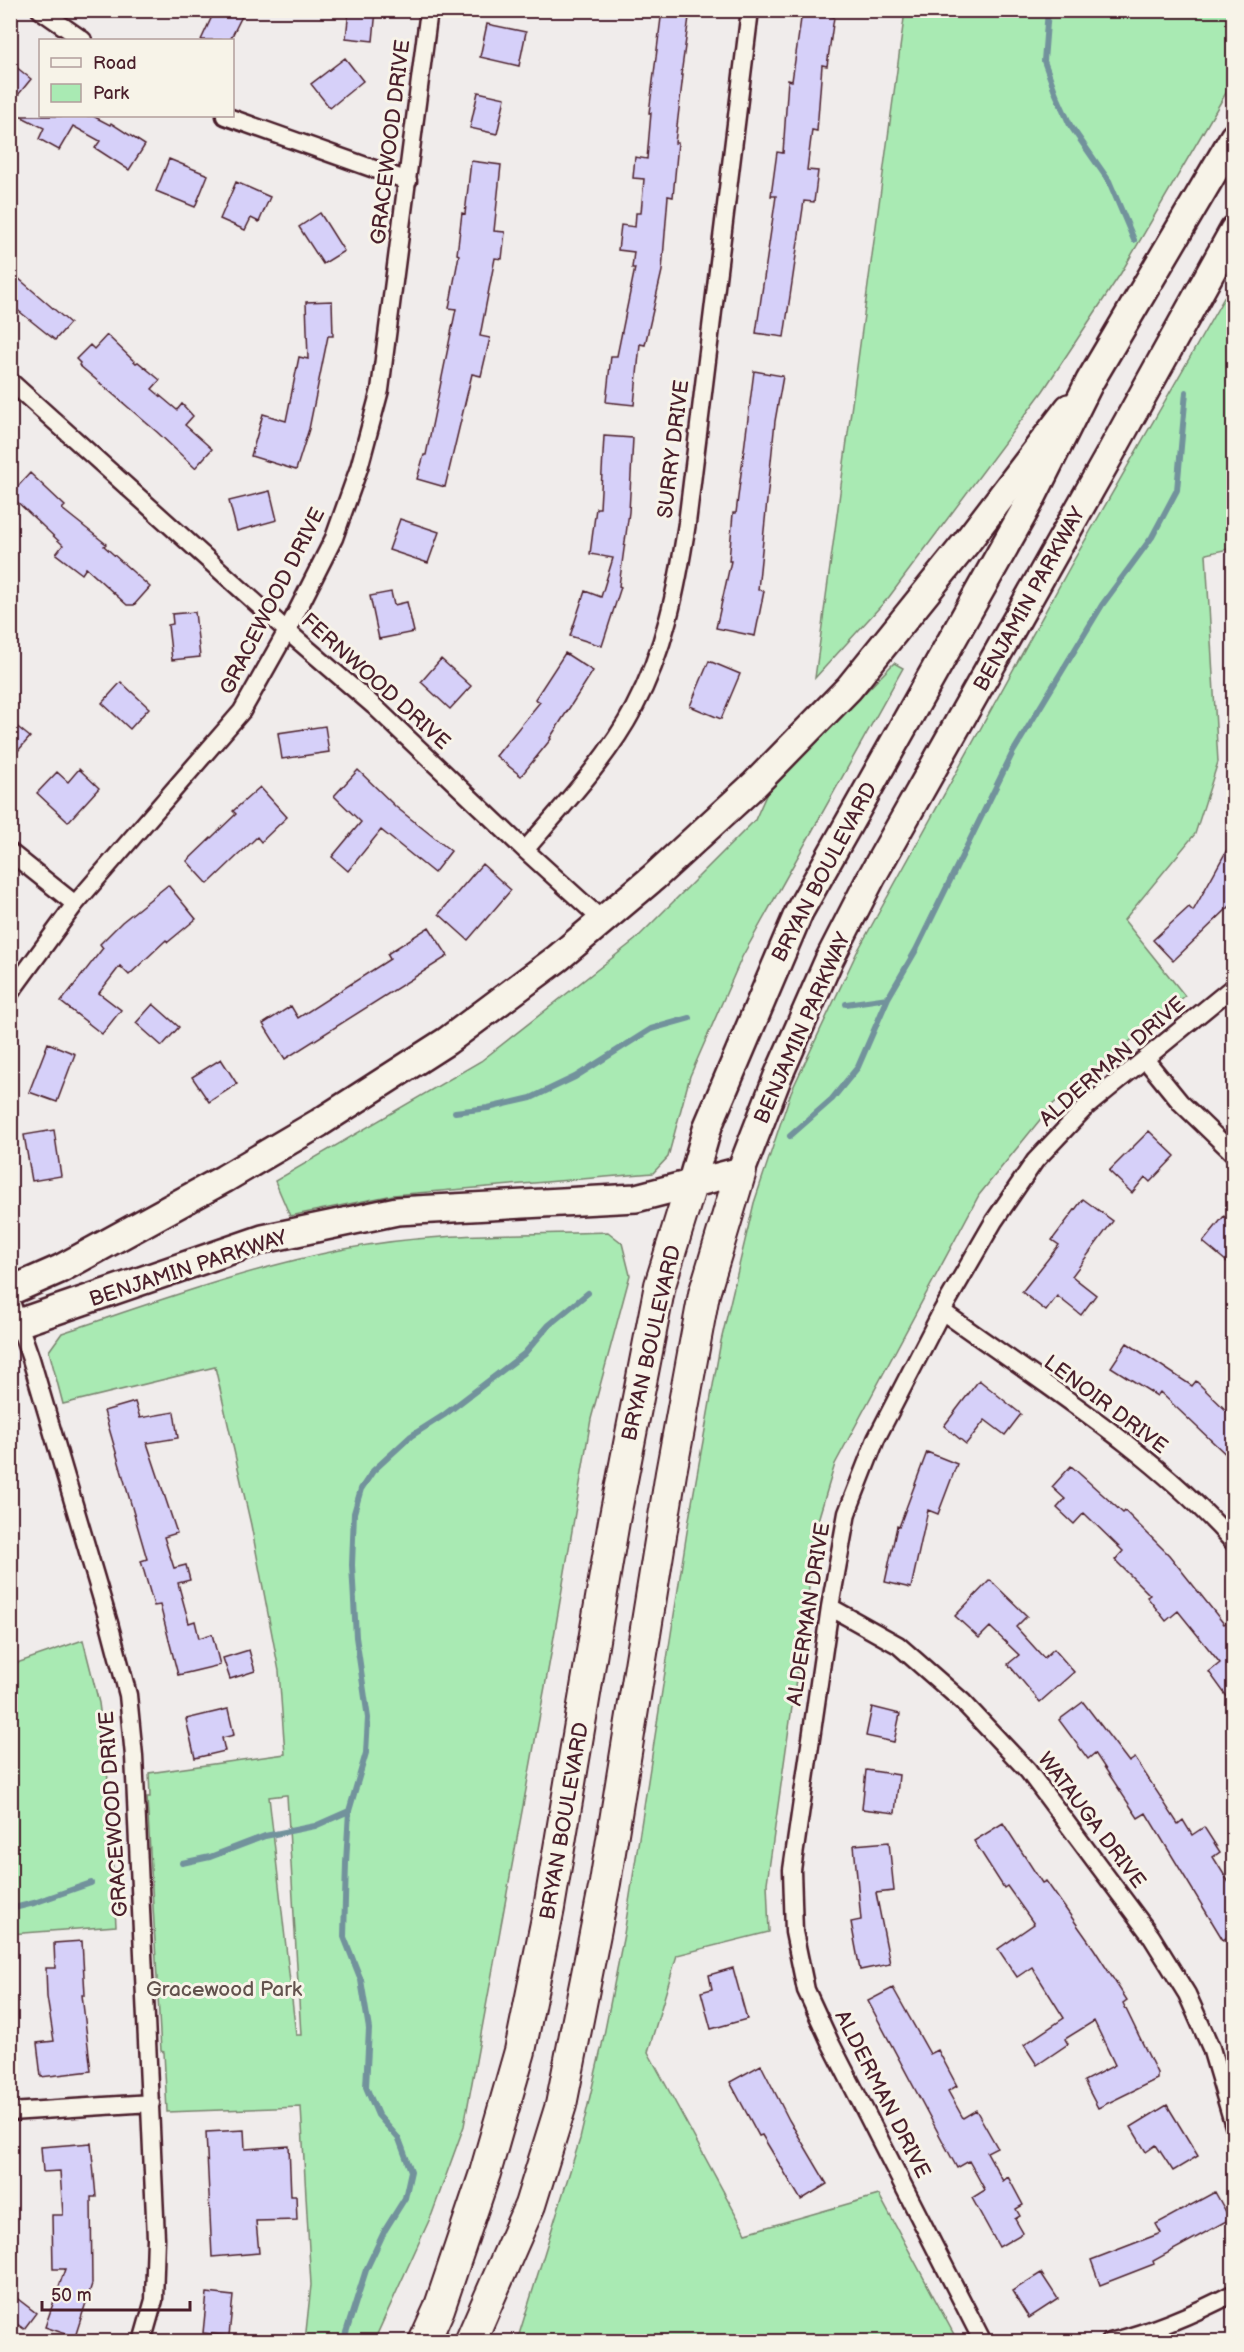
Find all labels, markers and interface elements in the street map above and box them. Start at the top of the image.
street label: GRACEWOOD DRIVE [366,38,415,246]
legend [39,39,234,117]
text: Road [93,53,137,74]
text: Park [93,83,129,104]
street label: SURRY DRIVE [653,378,694,520]
street label: BENJAMIN PARKWAY [968,502,1091,696]
street label: GRACEWOOD DRIVE [214,504,330,699]
street label: FERNWOOD DRIVE [296,608,455,755]
street label: BRYAN BOULEVARD [766,778,882,966]
street label: BENJAMIN PARKWAY [749,928,856,1128]
street label: ALDERMAN DRIVE [1034,991,1190,1131]
street label: BENJAMIN PARKWAY [86,1224,291,1312]
street label: BRYAN BOULEVARD [617,1243,686,1443]
street label: LENOIR DRIVE [1039,1350,1172,1459]
street label: ALDERMAN DRIVE [782,1521,835,1707]
street label: GRACEWOOD DRIVE [94,1710,133,1918]
street label: BRYAN BOULEVARD [535,1720,594,1922]
street label: WATAUGA DRIVE [1032,1747,1151,1893]
park label: Gracewood Park [146,1977,303,2002]
street label: ALDERMAN DRIVE [829,2006,936,2182]
scale bar [42,2274,190,2312]
text: 50 m [51,2285,92,2306]

